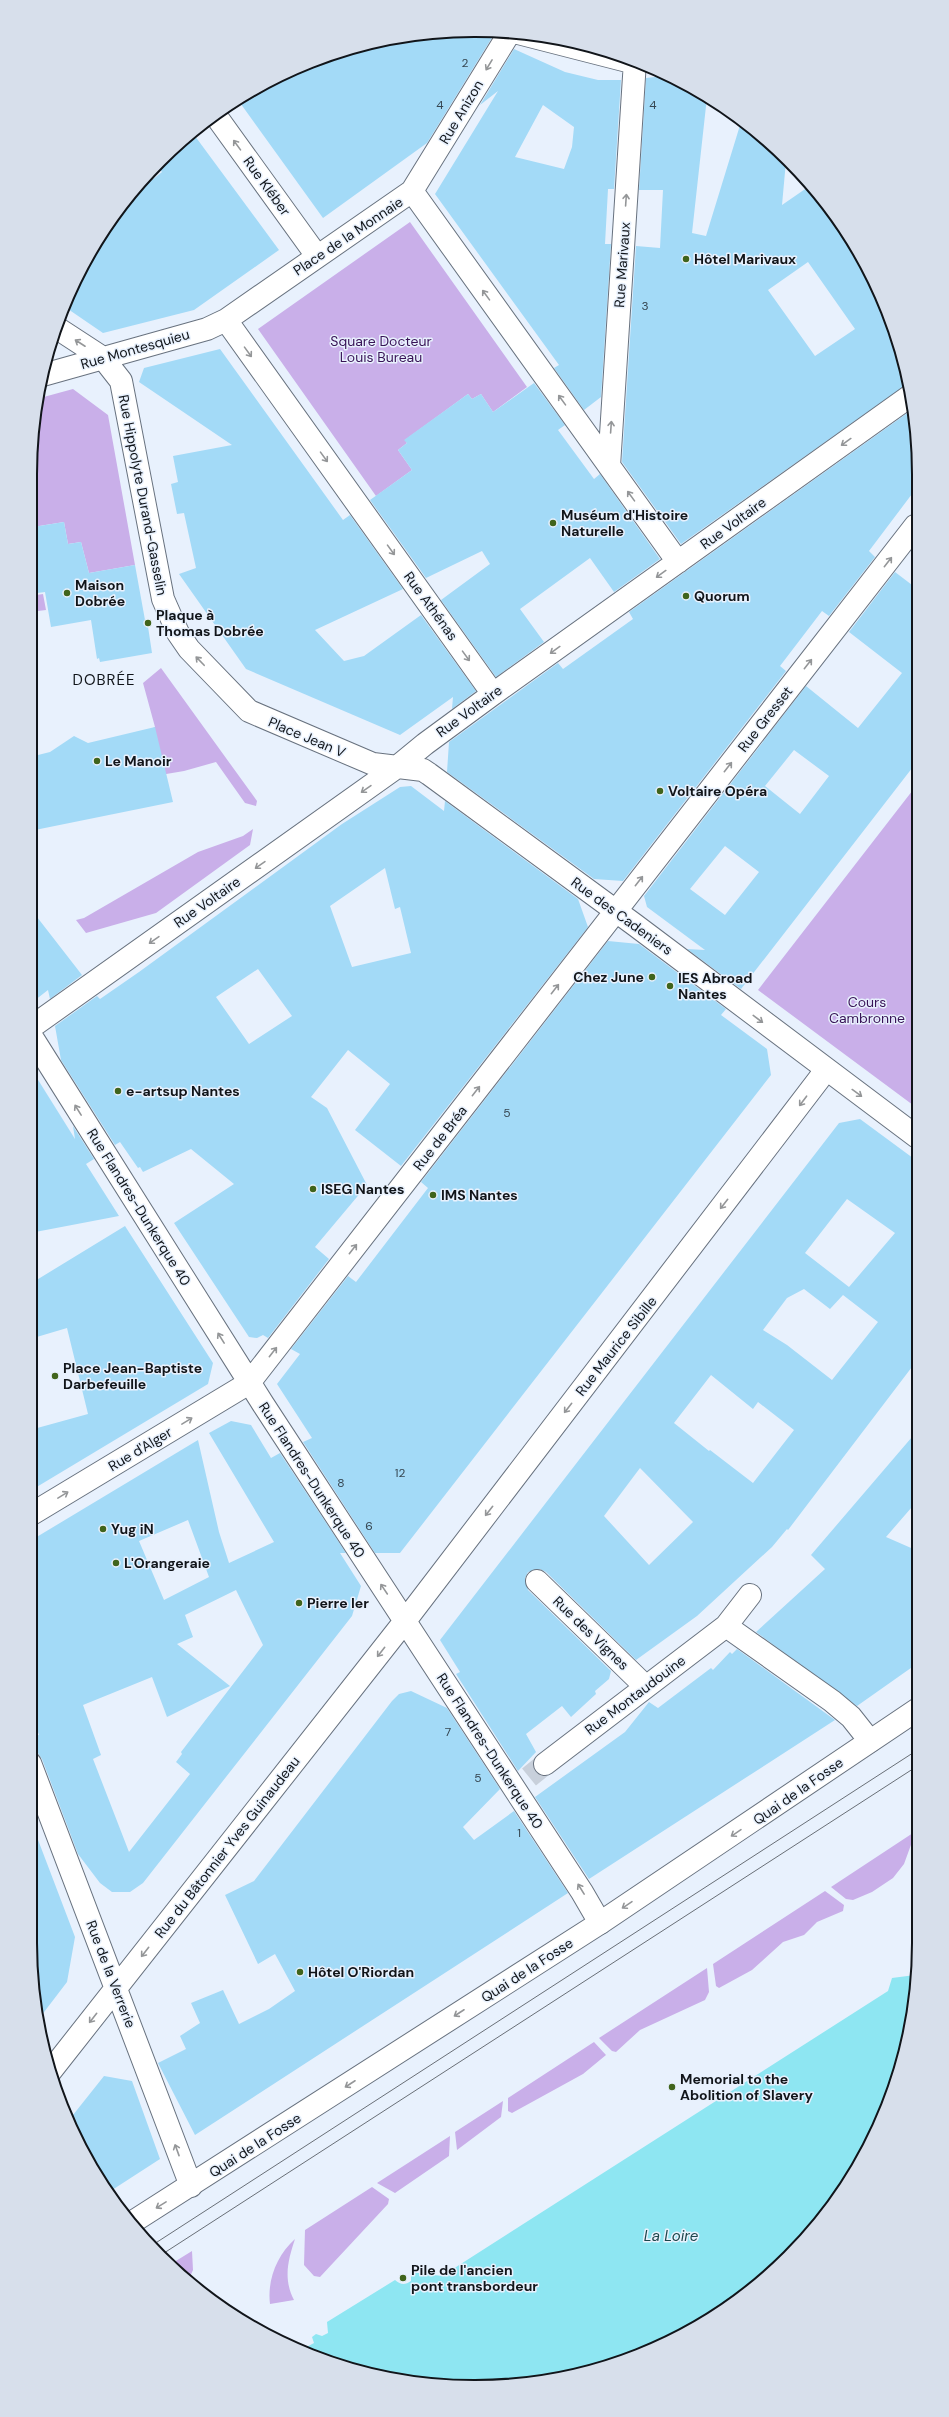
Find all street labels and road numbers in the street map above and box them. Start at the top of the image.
street label: Rue Anizon [435,77,487,147]
street label: Rue Kléber [239,153,295,219]
street label: Place de la Monnaie [290,193,406,279]
street label: Rue Marivaux [610,222,634,308]
street label: Rue Montesquieu [78,325,192,373]
street label: Rue Hippolyte Durand-Gasselin [115,393,171,597]
street label: Rue Voltaire [696,493,770,553]
street label: Rue Athénas [400,568,462,644]
street label: Rue Voltaire [432,681,506,741]
street label: Rue Gresset [734,682,796,756]
street label: Place Jean V [266,713,349,762]
street label: Rue Voltaire [170,872,244,932]
street label: Rue des Cadeniers [568,873,676,959]
street label: Rue de Bréa [409,1102,471,1174]
street label: Rue Flandres-Dunkerque 40 [83,1125,195,1289]
street label: Rue Maurice Sibille [572,1293,661,1399]
street label: Rue Flandres-Dunkerque 40 [255,1399,369,1561]
street label: Rue d'Alger [105,1423,175,1475]
street label: Rue des Vignes [549,1592,633,1674]
street label: Rue Montaudouine [581,1651,689,1739]
street label: Rue Flandres-Dunkerque 40 [433,1670,547,1832]
street label: Rue du Bâtonnier Yves Guinaudeau [150,1753,304,1941]
street label: Quai de la Fosse [749,1753,847,1829]
street label: Rue de la Verrerie [82,1918,140,2030]
street label: Quai de la Fosse [478,1934,576,2006]
street label: Quai de la Fosse [206,2109,304,2181]

